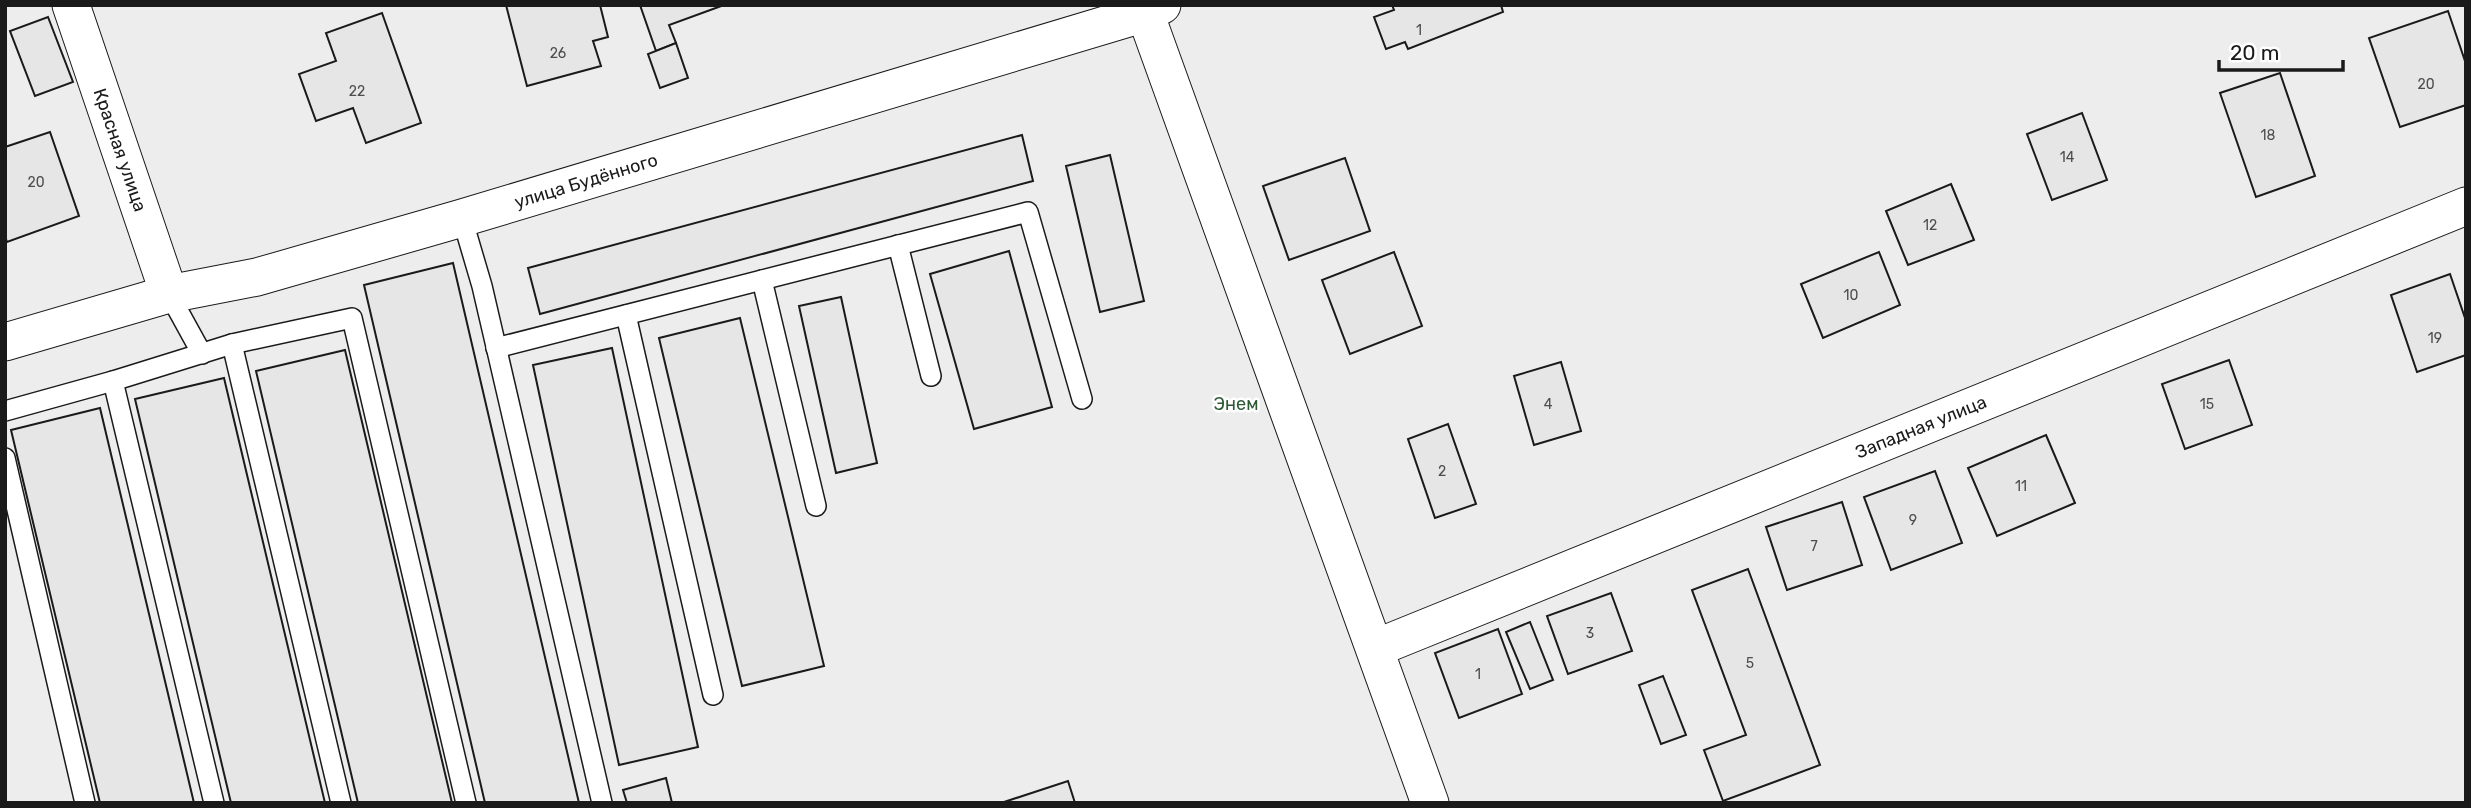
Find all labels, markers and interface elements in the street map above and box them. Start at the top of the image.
house number: 1 [1416,22,1422,39]
scale bar [2219,28,2343,72]
text: 20 m [2230,40,2279,65]
house number: 26 [550,45,566,62]
house number: 20 [2417,76,2435,93]
house number: 22 [349,83,365,100]
street label: Красная улица [89,85,151,215]
house number: 18 [2261,127,2276,144]
street label: улица Будённого [512,149,660,213]
house number: 14 [2060,149,2075,166]
house number: 20 [27,174,45,191]
house number: 12 [1923,217,1937,234]
house number: 10 [1844,287,1859,304]
house number: 19 [2428,330,2442,347]
street label: Западная улица [1852,391,1990,463]
park label: Энем [1214,393,1258,415]
house number: 4 [1544,396,1553,413]
house number: 15 [2200,396,2214,413]
house number: 2 [1438,463,1446,480]
house number: 11 [2015,478,2027,495]
house number: 9 [1909,512,1917,529]
house number: 7 [1810,538,1818,555]
house number: 3 [1586,625,1594,642]
house number: 5 [1746,655,1754,672]
house number: 1 [1475,666,1481,683]

